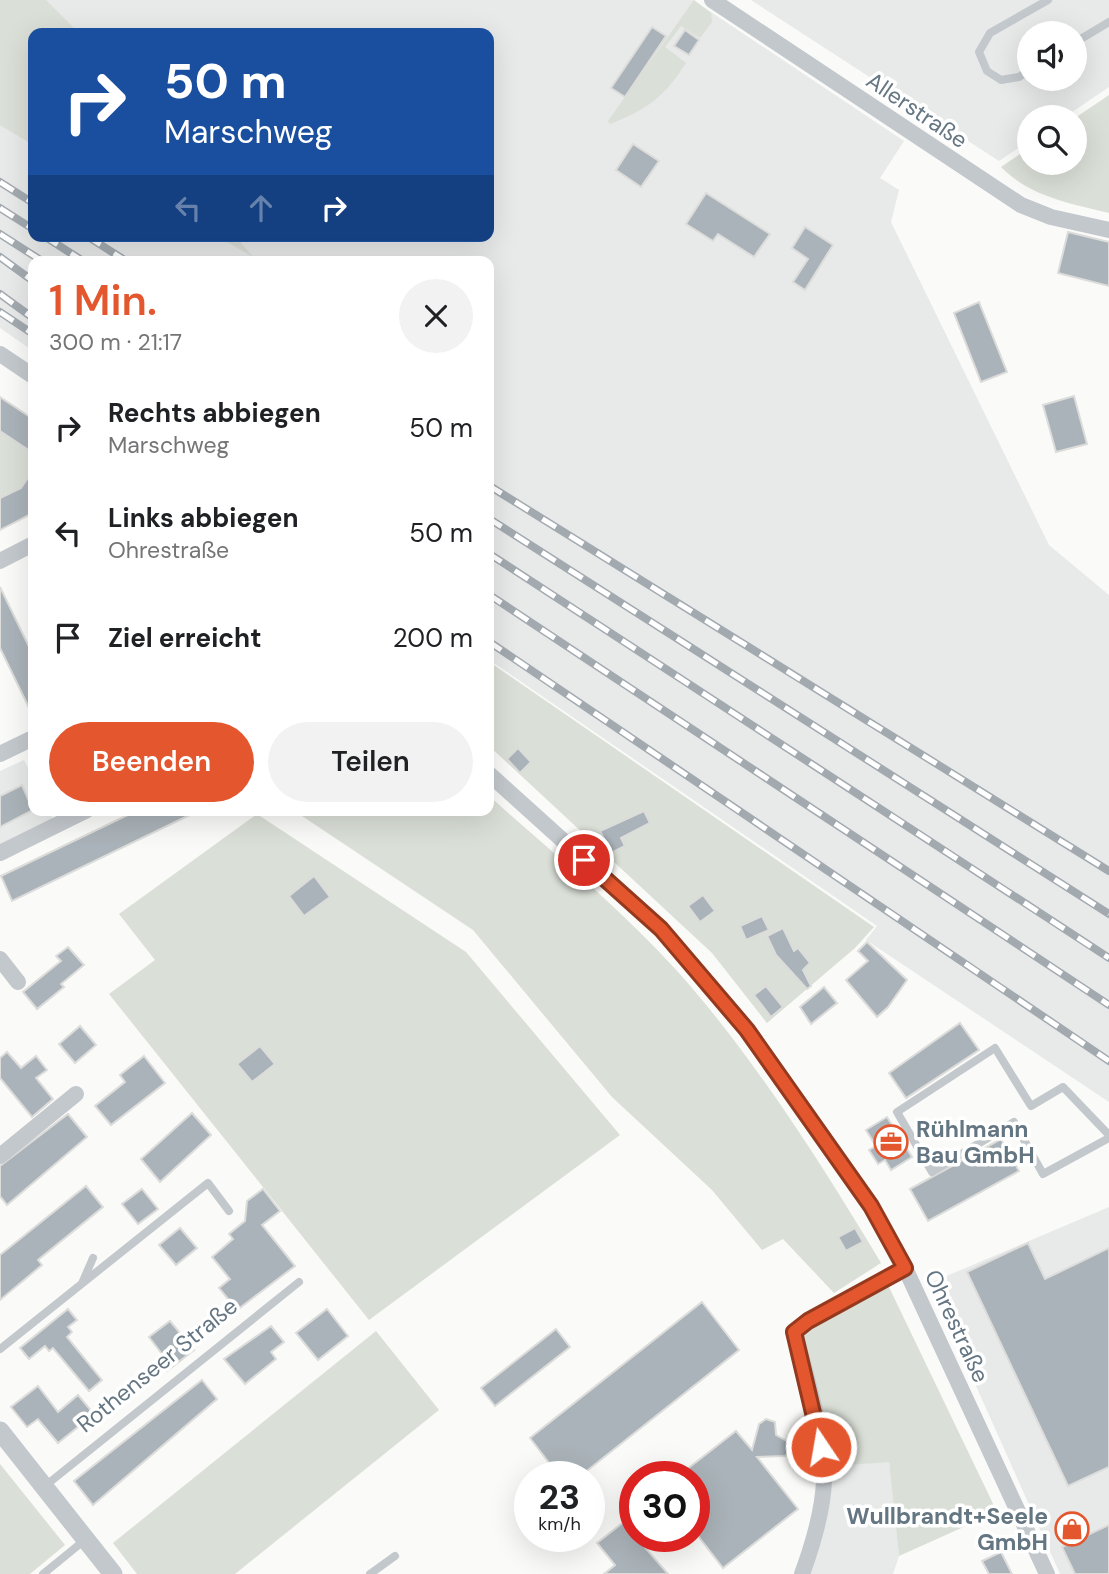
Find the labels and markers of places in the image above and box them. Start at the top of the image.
pin [554,830,614,890]
place label: Rühlmann Bau GmbH [916,1114,1035,1170]
office icon: Rühlmann Bau GmbH [872,1123,910,1161]
place label: Wullbrandt+Seele GmbH [846,1501,1048,1557]
shop icon: Wullbrandt+Seele GmbH [1053,1510,1091,1548]

